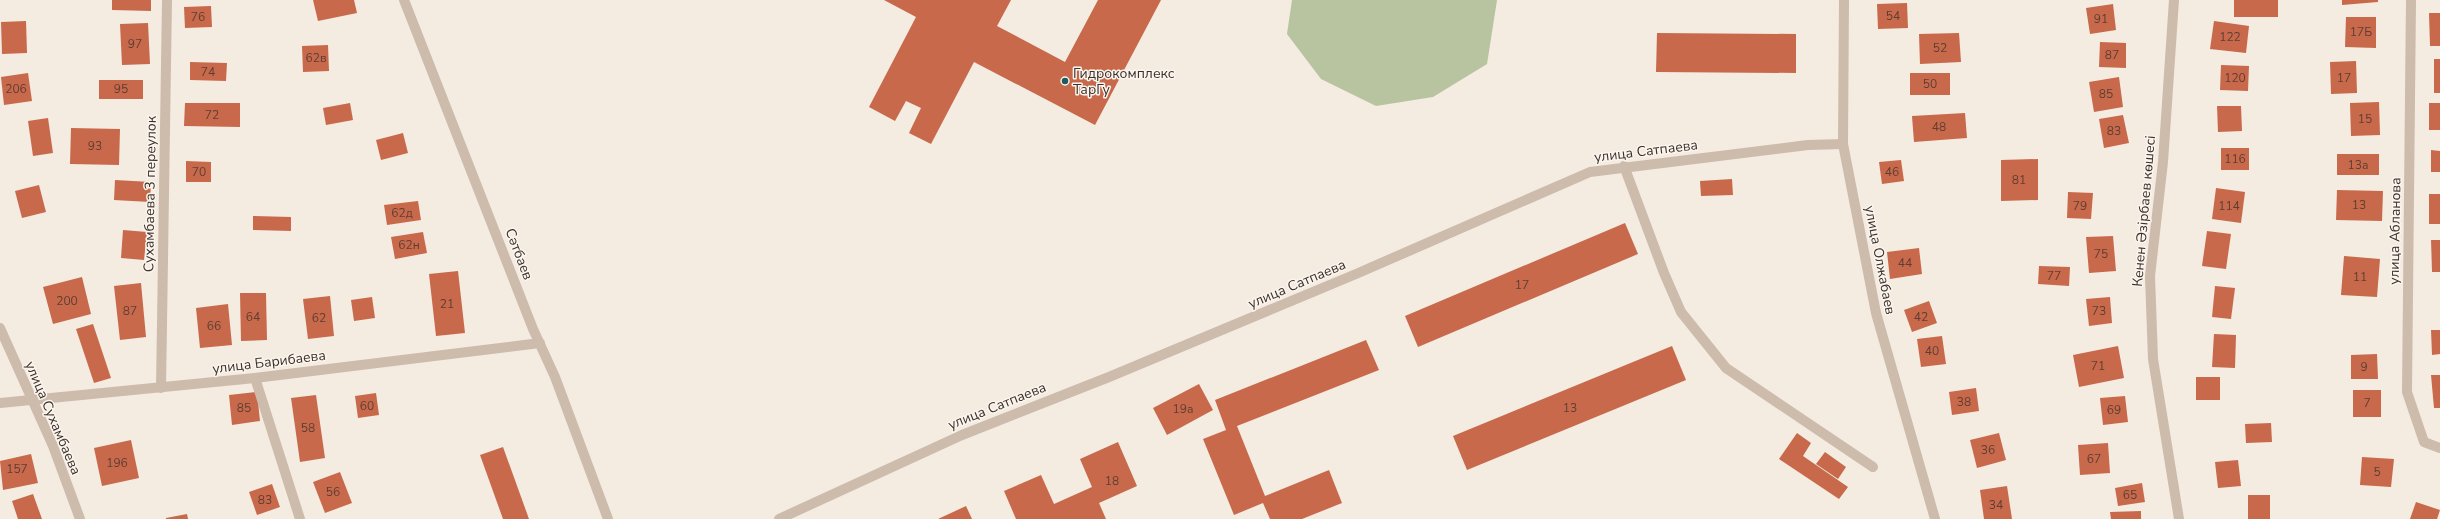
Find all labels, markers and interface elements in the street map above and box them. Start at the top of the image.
house number: 54 [1886,8,1900,24]
house number: 76 [191,9,205,25]
house number: 91 [2094,11,2108,27]
house number: 17Б [2350,24,2372,40]
house number: 122 [2219,29,2241,45]
house number: 97 [128,36,142,52]
house number: 52 [1933,40,1947,56]
house number: 87 [2105,47,2119,63]
house number: 62в [306,50,327,66]
house number: 74 [201,64,215,80]
place label: Гидрокомплекс ТарГу [1073,64,1175,99]
house number: 120 [2224,70,2246,86]
house number: 17 [2337,70,2351,86]
marker: Гидрокомплекс ТарГу [1060,76,1070,86]
house number: 50 [1923,76,1937,92]
house number: 206 [5,81,27,97]
house number: 95 [114,81,128,97]
house number: 85 [2099,86,2113,102]
house number: 72 [205,107,219,123]
house number: 15 [2358,111,2372,127]
street label: Сухамбаева 3 переулок [139,115,161,272]
house number: 48 [1932,119,1946,135]
house number: 83 [2107,123,2121,139]
street label: улица Сатпаева [1593,135,1699,167]
street label: Кенен Әзірбаев көшесі [2128,135,2160,287]
house number: 93 [88,138,102,154]
house number: 116 [2224,151,2246,167]
house number: 13а [2348,157,2368,173]
house number: 70 [192,164,206,180]
house number: 46 [1885,164,1899,180]
house number: 81 [2012,172,2026,188]
street label: улица Абланова [2385,177,2405,285]
house number: 13 [2352,197,2366,213]
house number: 79 [2073,198,2087,214]
house number: 114 [2218,198,2240,214]
street label: улица Олжабаев [1860,204,1900,316]
house number: 62д [391,205,413,221]
street label: Сәтбаев [500,225,538,283]
house number: 62н [398,237,420,253]
house number: 75 [2094,246,2108,262]
street label: улица Сатпаева [1245,255,1349,313]
house number: 44 [1898,255,1912,271]
house number: 77 [2047,268,2061,284]
house number: 11 [2353,269,2367,285]
house number: 17 [1515,277,1529,293]
house number: 200 [56,293,78,309]
house number: 21 [440,296,454,312]
house number: 87 [123,303,137,319]
house number: 73 [2092,303,2106,319]
house number: 64 [246,309,260,325]
house number: 42 [1914,309,1928,325]
house number: 62 [312,310,326,326]
house number: 66 [207,318,221,334]
house number: 40 [1925,343,1939,359]
street label: улица Барибаева [211,346,327,378]
street label: улица Сухамбаева [21,358,85,478]
house number: 71 [2091,358,2105,374]
house number: 9 [2360,359,2368,375]
street label: улица Сатпаева [945,378,1049,434]
house number: 38 [1957,394,1971,410]
house number: 7 [2363,395,2371,411]
house number: 60 [360,398,374,414]
house number: 85 [237,400,251,416]
house number: 13 [1563,400,1577,416]
house number: 19а [1173,401,1193,417]
house number: 69 [2107,402,2121,418]
house number: 58 [301,420,315,436]
house number: 36 [1981,442,1995,458]
house number: 67 [2087,451,2101,467]
house number: 196 [106,455,128,471]
house number: 157 [6,461,28,477]
house number: 5 [2373,464,2381,480]
house number: 18 [1105,473,1119,489]
house number: 56 [326,484,340,500]
house number: 65 [2123,487,2137,503]
house number: 83 [258,492,272,508]
house number: 34 [1989,497,2003,513]

